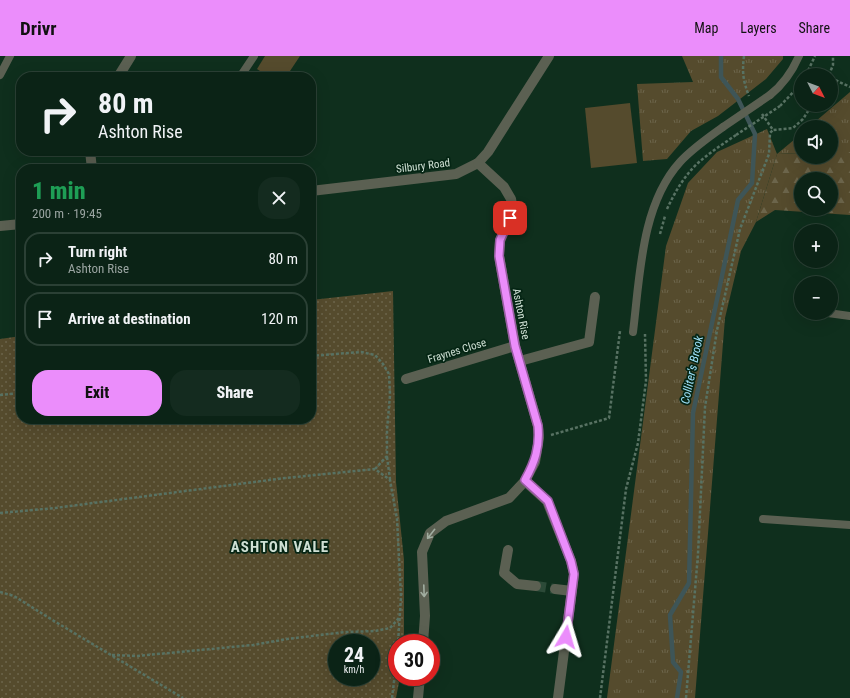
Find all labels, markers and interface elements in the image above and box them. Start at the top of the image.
text: Drivr [20,17,57,40]
text: Map [694,20,718,36]
text: Layers [740,20,777,36]
text: Share [799,20,830,36]
north arrow [794,68,838,112]
map controls [794,68,838,320]
text: 80 m [98,87,154,120]
icon: right [32,88,84,140]
button: sound [794,120,838,164]
text: Ashton Rise [98,121,183,142]
street label: Silbury Road [395,156,451,176]
button: search [794,172,838,216]
text: 1 min [32,177,86,205]
button: close [258,177,300,219]
pin [493,201,527,235]
text: 200 m · 19:45 [32,206,102,221]
icon: arrive [499,207,521,229]
button: + [794,224,838,268]
text: Turn right [68,243,127,261]
icon: right [34,248,56,270]
text: 80 m [268,250,298,268]
text: Ashton Rise [68,261,129,276]
button: − [794,276,838,320]
street label: Ashton Rise [510,287,532,341]
icon: arrive [34,308,56,330]
text: Arrive at destination [68,310,191,328]
text: 120 m [261,310,298,328]
water label: Colliter's Brook [678,334,706,405]
street label: Fraynes Close [426,336,488,366]
button: Exit [32,370,162,416]
button: Share [170,370,300,416]
one-way arrow [427,529,436,540]
district label: ASHTON VALE [231,538,329,556]
one-way arrow [420,584,428,597]
position arrow [545,616,587,658]
speed limit sign: 30 [388,634,440,686]
text: 24 [344,643,364,667]
text: km/h [344,664,364,675]

